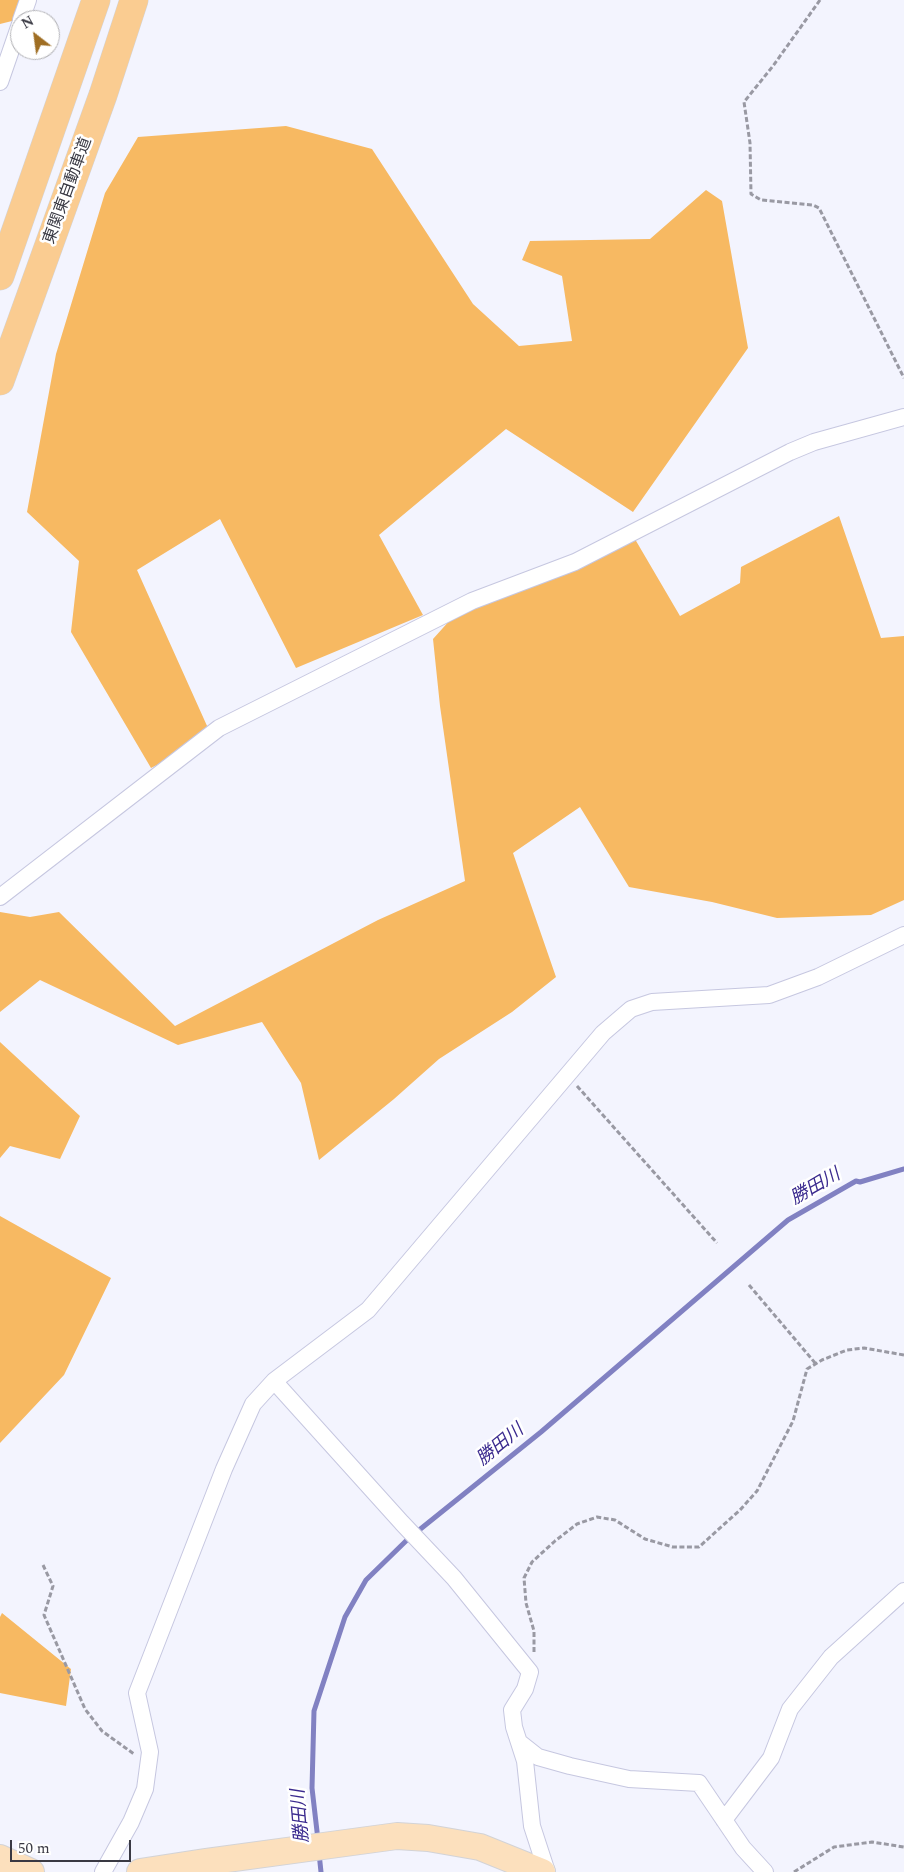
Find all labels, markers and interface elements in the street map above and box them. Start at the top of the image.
north arrow [10,10,60,60]
text: N [18,10,38,34]
street label: 東関東自動車道 [41,135,97,247]
water label: 勝田川 [787,1165,845,1211]
water label: 勝田川 [473,1421,529,1471]
water label: 勝田川 [289,1788,315,1844]
scale bar [12,1830,134,1862]
text: 50 m [18,1837,50,1860]

